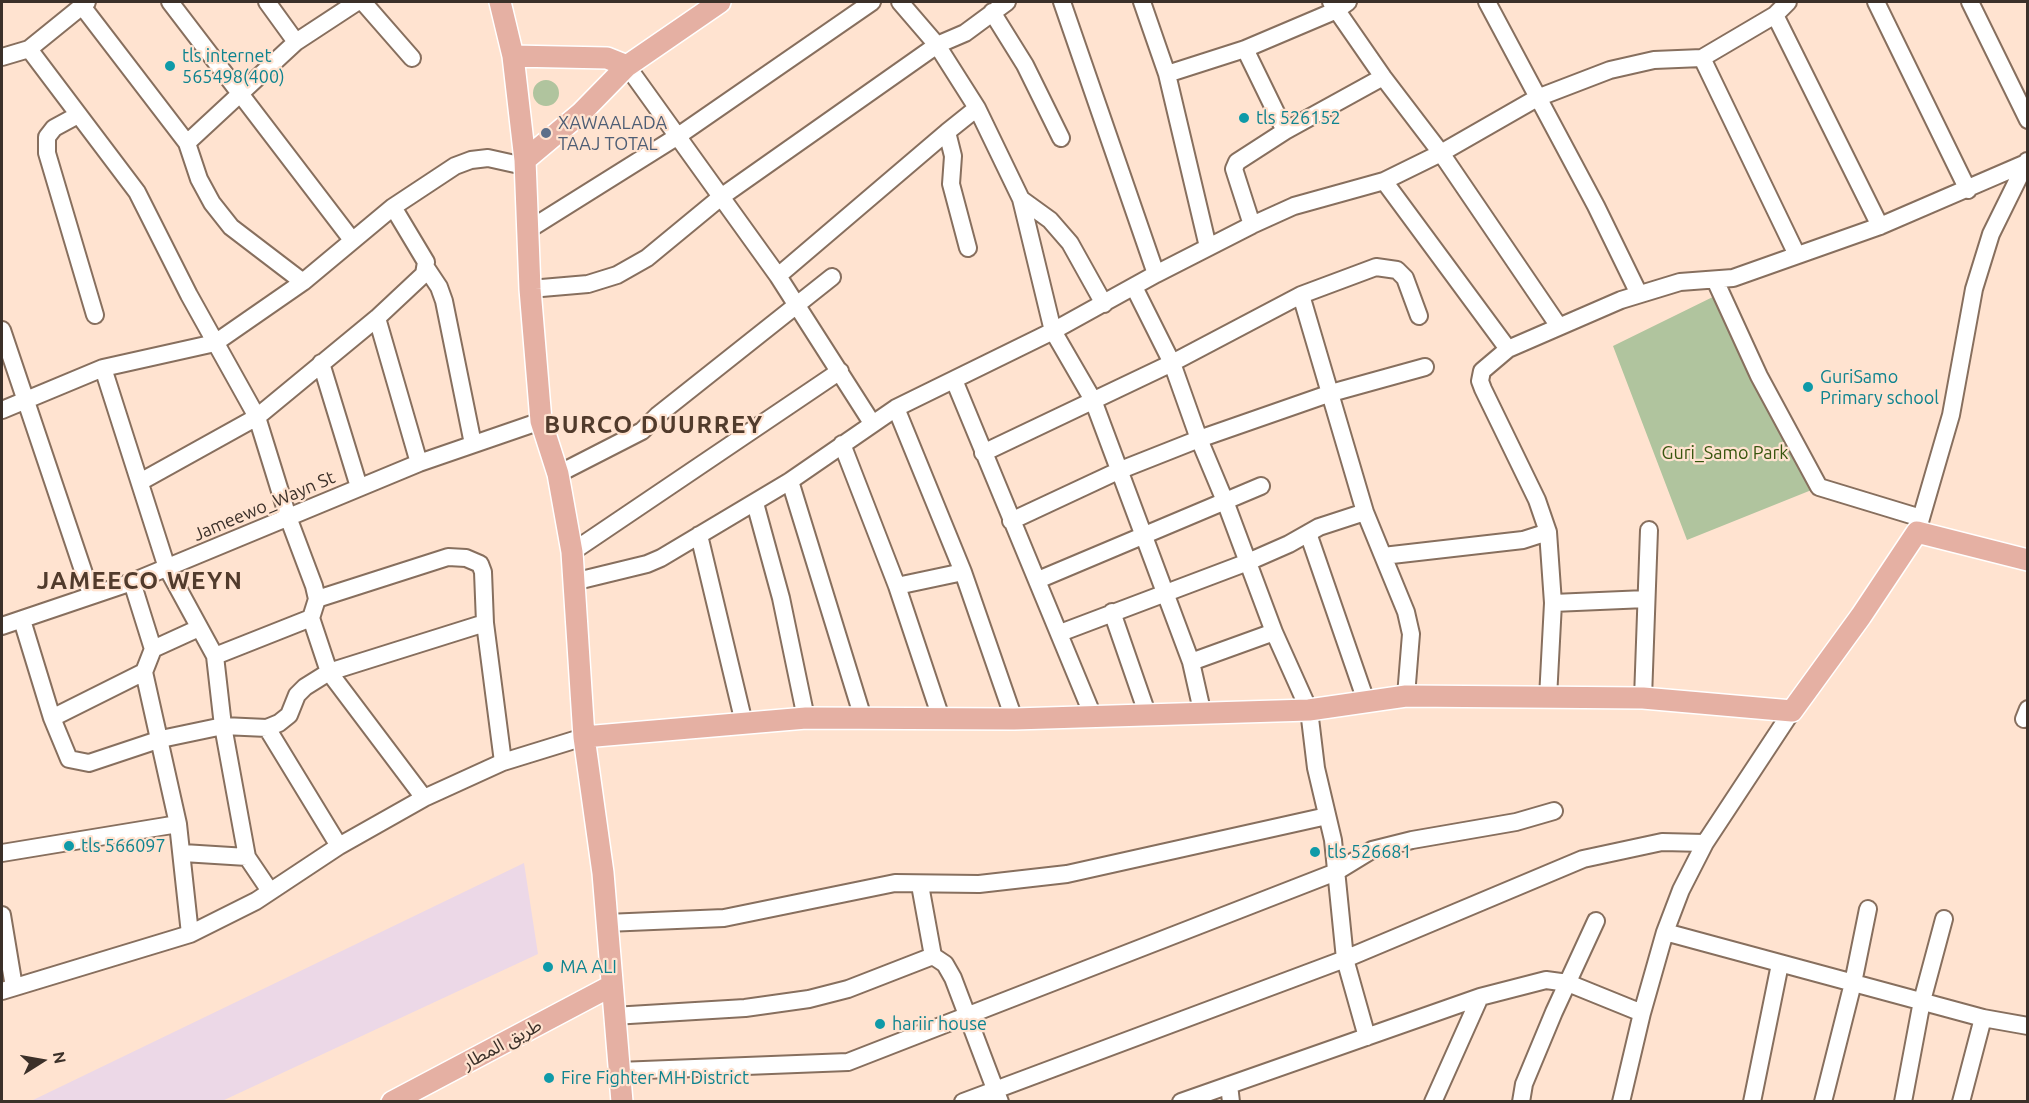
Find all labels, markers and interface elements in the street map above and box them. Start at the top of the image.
place label: tls internet 565498(400) [182,45,285,88]
marker: tls internet 565498(400) [163,59,177,73]
place label: tls 526152 [1256,107,1341,129]
marker: tls 526152 [1237,111,1251,125]
place label: XAWAALADA TAAJ TOTAL [558,112,667,154]
marker: XAWAALADA TAAJ TOTAL [539,126,553,140]
place label: GuriSamo Primary school [1820,366,1939,409]
marker: GuriSamo Primary school [1801,380,1815,394]
district label: BURCO DUURREY [544,411,764,439]
park label: Guri_Samo Park [1662,442,1788,464]
street label: Jameewo_Wayn St [190,466,338,546]
district label: JAMEECO WEYN [37,567,243,595]
place label: tls 566097 [81,835,166,857]
marker: tls 566097 [62,839,76,853]
place label: tls 526681 [1327,841,1412,863]
marker: tls 526681 [1308,845,1322,859]
place label: MA ALI [560,956,617,978]
marker: MA ALI [541,960,555,974]
place label: hariir house [892,1013,987,1035]
street label: طريق المطار [459,1014,545,1074]
marker: hariir house [873,1017,887,1031]
north arrow [12,1031,72,1091]
text: N [50,1050,70,1065]
place label: Fire Fighter MH District [561,1067,749,1089]
marker: Fire Fighter MH District [542,1071,556,1085]

